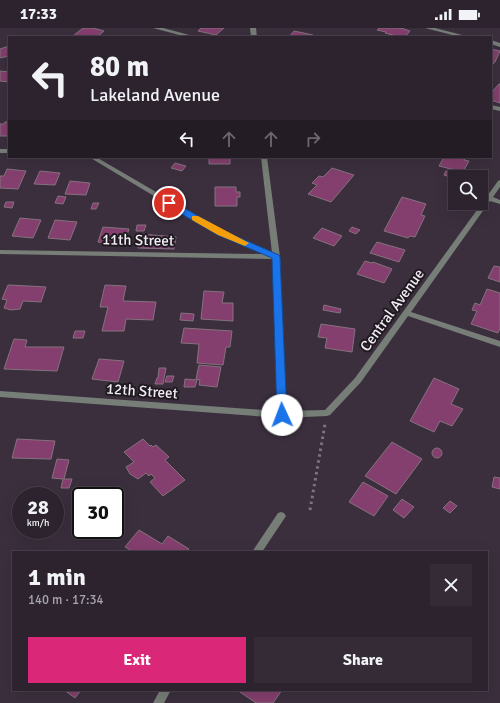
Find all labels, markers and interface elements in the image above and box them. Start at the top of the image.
text: 17:33 [20,5,57,23]
text: 80 m [90,50,149,84]
icon: left [24,52,76,104]
text: Lakeland Avenue [90,84,220,106]
icon: left [176,128,198,150]
icon: ahead [218,128,240,150]
icon: ahead [260,128,282,150]
icon: right [302,128,324,150]
map controls [448,170,488,210]
button: search [448,170,488,210]
pin [152,186,186,220]
icon: arrive [158,192,180,214]
street label: 11th Street [102,230,174,250]
street label: Central Avenue [356,265,428,355]
street label: 12th Street [105,380,179,402]
position arrow [261,394,303,436]
speed limit sign: 30 [72,487,124,539]
text: 28 [27,495,49,520]
text: km/h [27,517,49,529]
text: 1 min [28,562,86,592]
button: close [430,564,472,606]
text: 140 m · 17:34 [28,592,104,608]
button: Exit [28,637,246,683]
button: Share [254,637,472,683]

